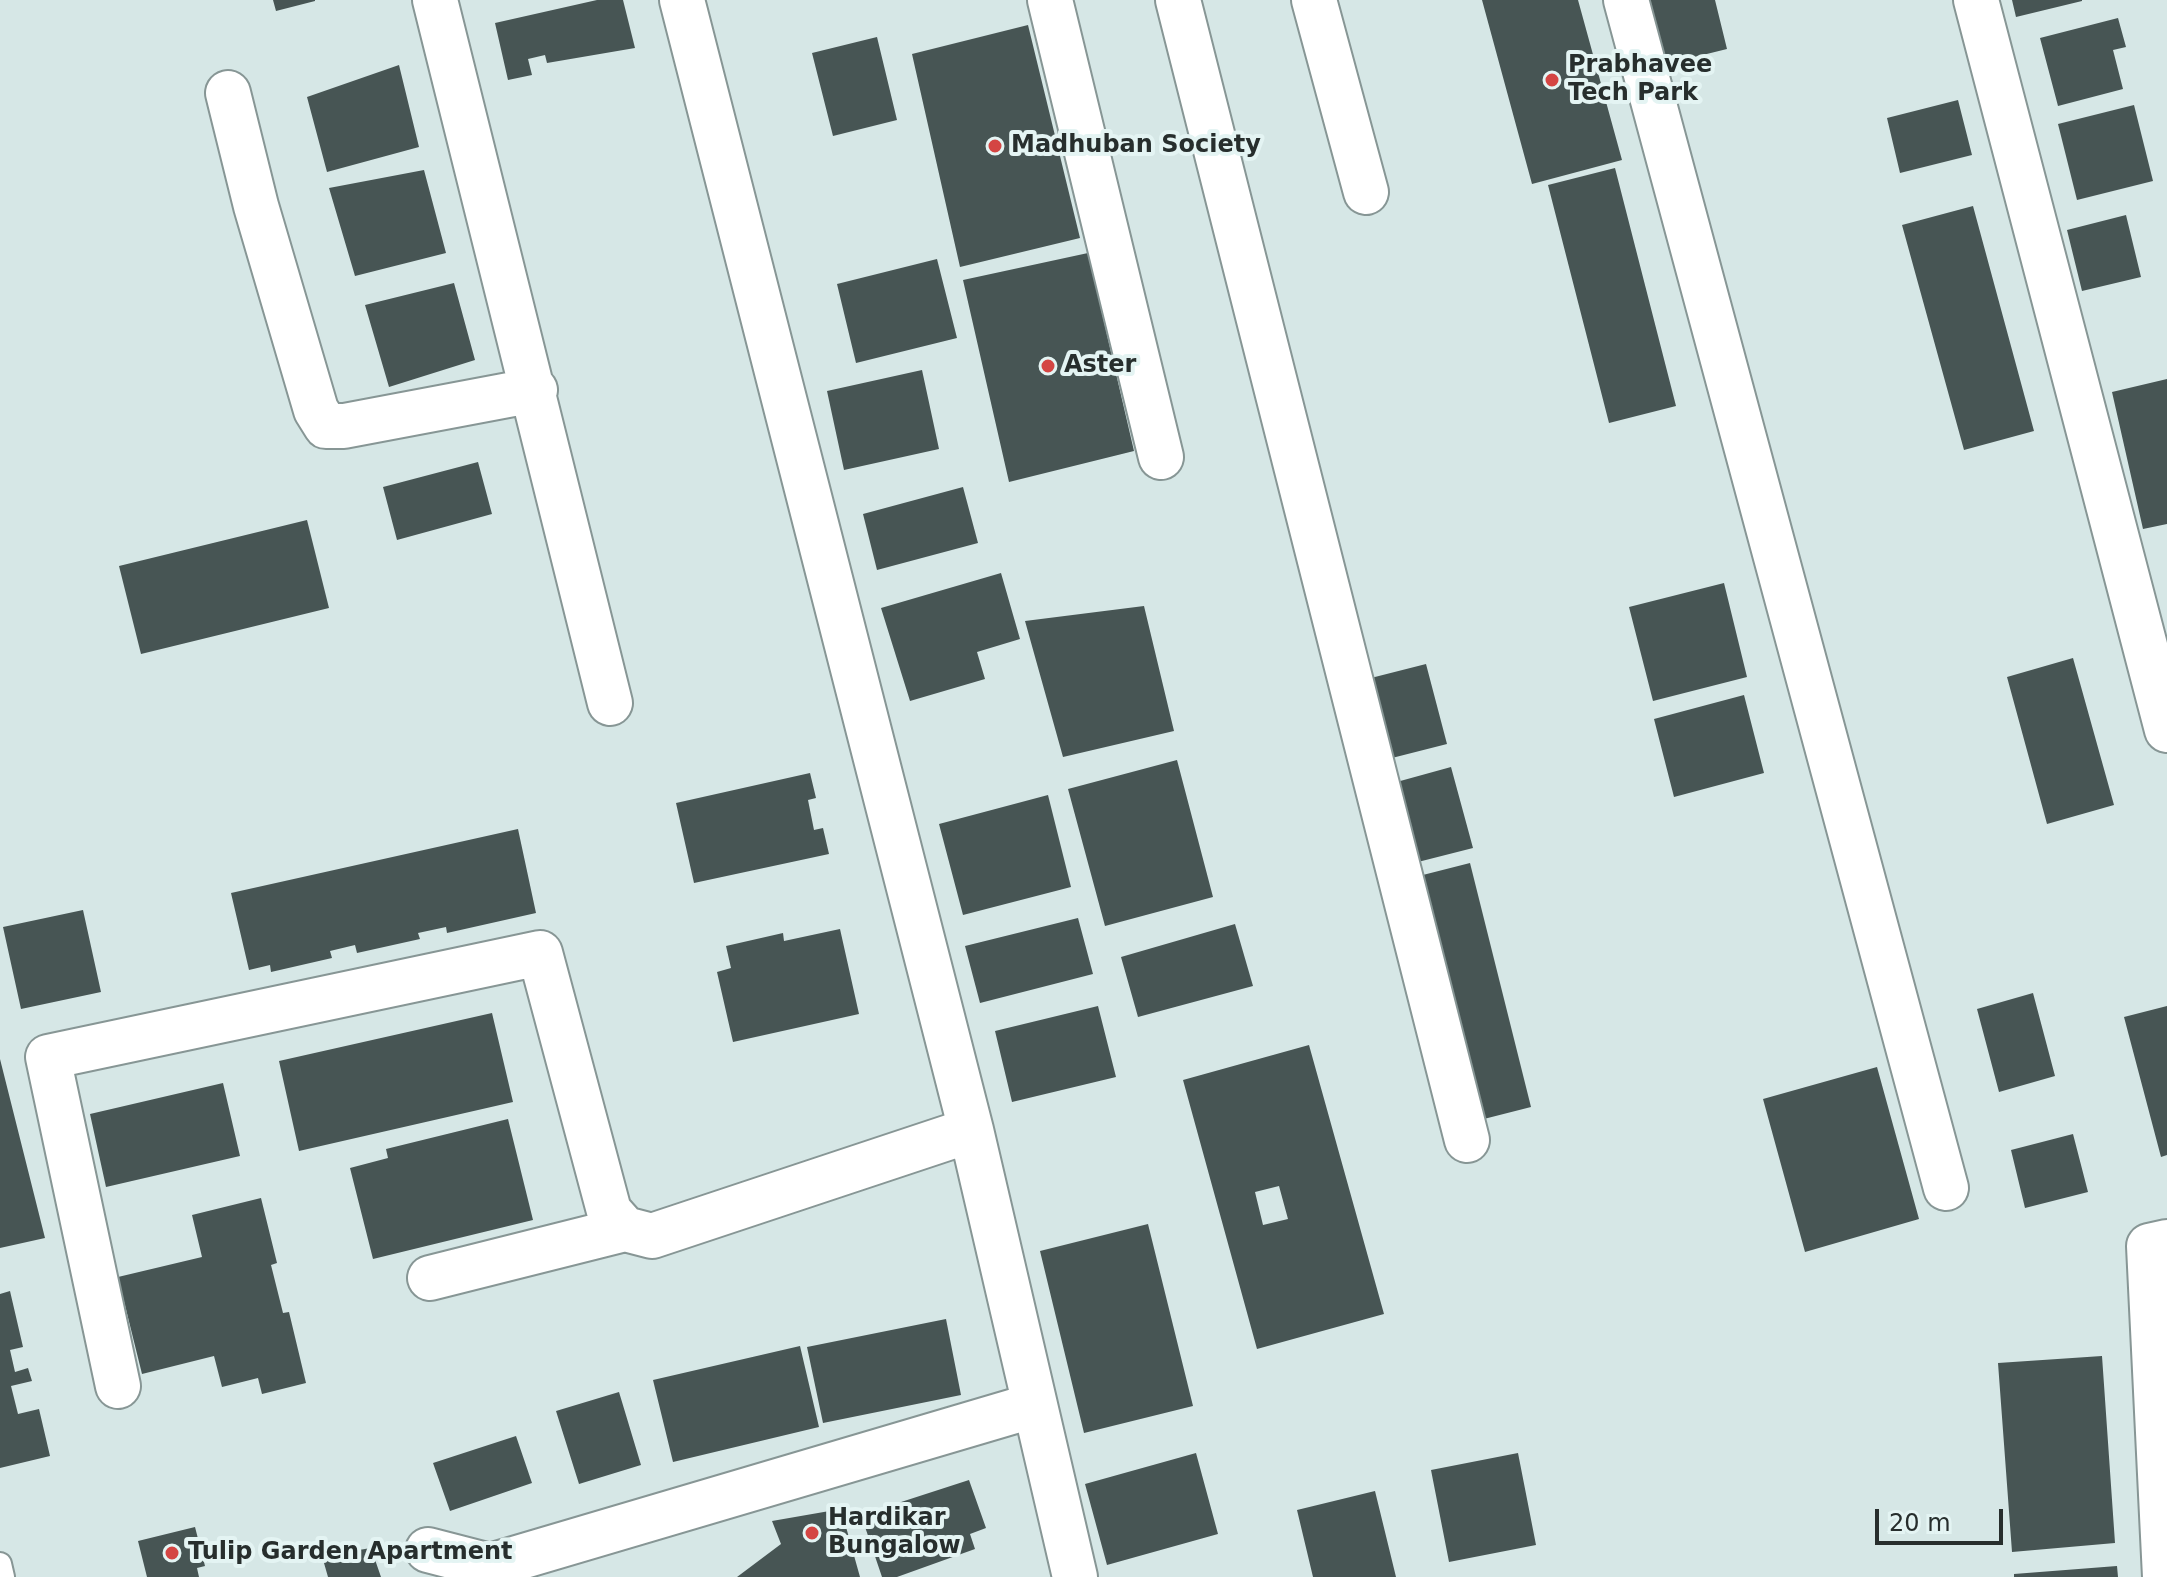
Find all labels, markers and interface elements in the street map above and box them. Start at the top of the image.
place label: Prabhavee Tech Park [1568,52,1712,108]
marker: Prabhavee Tech Park [1543,71,1561,89]
place label: Madhuban Society [1011,132,1261,160]
marker: Madhuban Society [986,137,1004,155]
place label: Aster [1064,352,1136,380]
marker: Aster [1039,357,1057,375]
scale bar [1879,1493,2007,1543]
place label: Hardikar Bungalow [828,1505,961,1561]
text: 20 m [1889,1509,1951,1537]
marker: Hardikar Bungalow [803,1524,821,1542]
place label: Tulip Garden Apartment [188,1539,513,1567]
marker: Tulip Garden Apartment [163,1544,181,1562]

